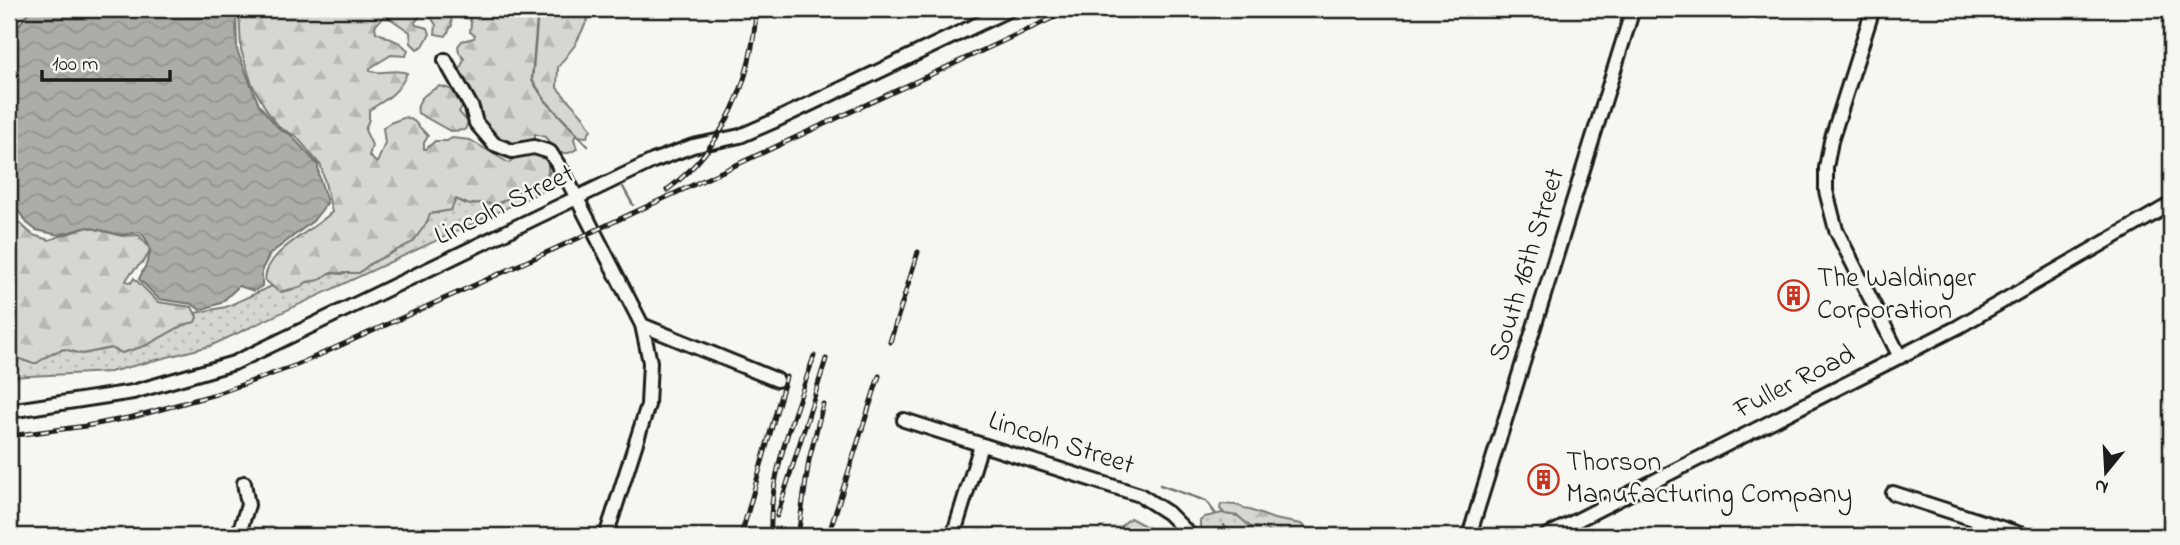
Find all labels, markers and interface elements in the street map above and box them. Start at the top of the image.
scale bar [42,38,170,82]
text: 100 m [52,50,98,80]
street label: Lincoln Street [428,154,582,258]
street label: South 16th Street [1479,164,1577,366]
place label: The Waldinger Corporation [1817,259,1976,332]
building icon: The Waldinger Corporation [1777,278,1811,312]
street label: Fuller Road [1727,335,1863,431]
street label: Lincoln Street [983,401,1139,487]
north arrow [2072,436,2142,506]
place label: Thorson Manufacturing Company [1566,443,1852,516]
building icon: Thorson Manufacturing Company [1526,462,1560,496]
text: N [2091,471,2112,501]

